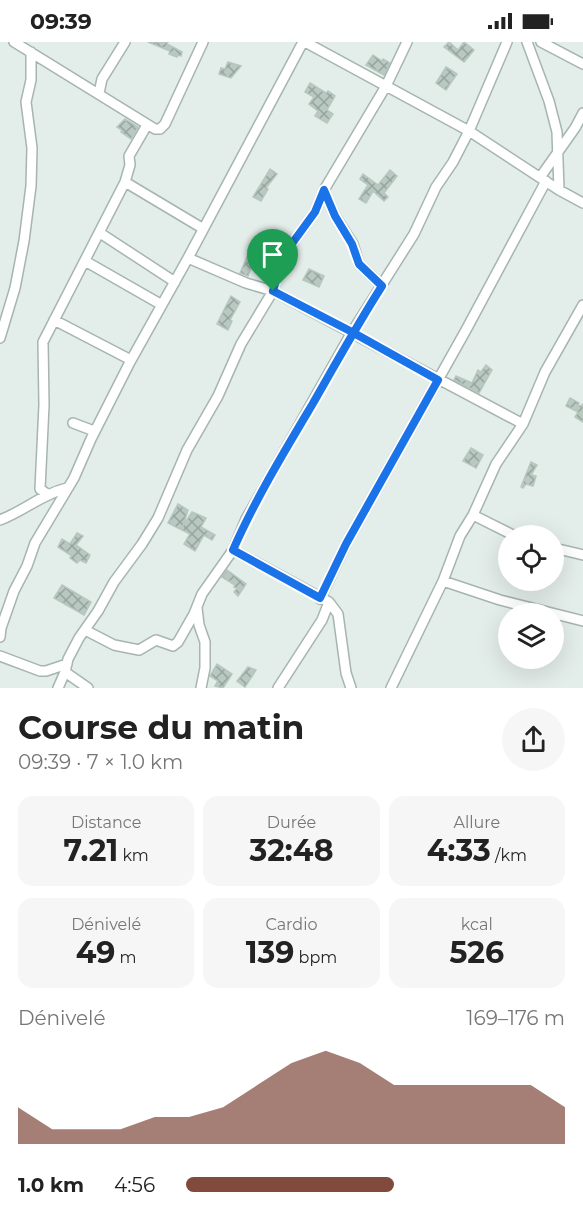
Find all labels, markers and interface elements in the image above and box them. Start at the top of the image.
text: 09:39 [30,8,92,35]
pin [247,229,298,291]
icon: arrive [256,238,289,271]
map controls [498,525,564,669]
button: locate [498,525,564,591]
button: layers [498,603,564,669]
text: Course du matin [18,707,304,747]
button: share [502,708,565,771]
text: 09:39 · 7 × 1.0 km [18,750,183,774]
text: Distance [71,813,141,832]
text: Durée [267,813,316,832]
text: Allure [453,813,500,832]
text: 7.21 [63,832,118,869]
text: 32:48 [250,832,333,869]
text: 4:33 [427,832,491,869]
text: km [118,846,149,865]
text: /km [491,846,527,865]
text: Dénivelé [71,915,141,934]
text: Cardio [265,915,318,934]
text: kcal [461,915,493,934]
text: 49 [76,934,115,971]
text: 139 [246,934,294,971]
text: 526 [450,934,504,971]
text: m [115,948,137,967]
text: bpm [294,948,337,967]
text: Dénivelé [18,1006,106,1030]
text: 169–176 m [466,1006,565,1030]
text: 1.0 km [18,1173,84,1197]
text: 4:56 [114,1173,155,1197]

